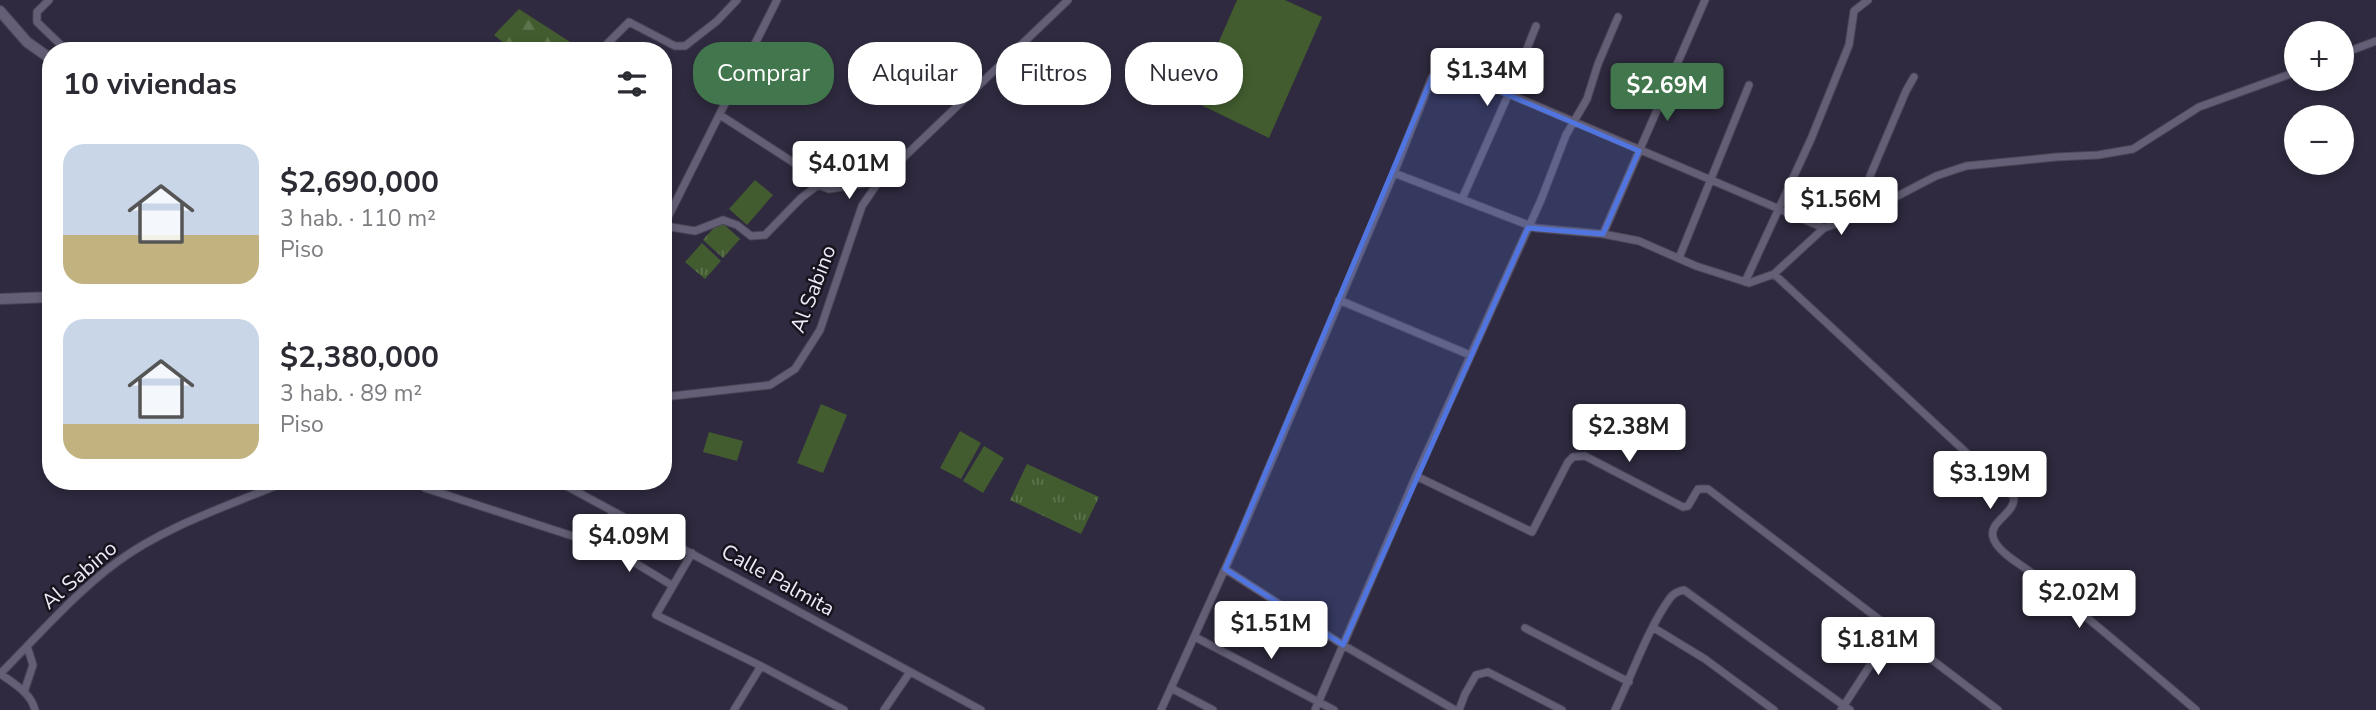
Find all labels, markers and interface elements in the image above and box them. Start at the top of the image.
map controls [2284,21,2354,175]
button: + [2284,21,2354,91]
chip: Comprar [693,42,834,105]
chip: Alquilar [848,42,982,105]
chip: Filtros [996,42,1111,105]
chip: Nuevo [1125,42,1243,105]
pin: $1.34M [1430,48,1544,108]
text: $1.34M [1447,55,1527,86]
text: 10 viviendas [63,64,237,105]
pin: $2.69M [1610,64,1724,123]
icon: filters [613,65,651,103]
text: $2.69M [1627,70,1707,101]
button: − [2284,105,2354,175]
pin: $4.01M [792,142,906,201]
text: $4.01M [809,148,889,179]
text: $2,690,000 [280,162,439,203]
icon: home [119,172,203,256]
pin: $1.56M [1784,177,1898,237]
text: $1.56M [1801,184,1881,215]
text: 3 hab. · 110 m² [280,203,436,234]
text: Piso [280,234,324,265]
street label: Al Sabino [784,241,842,337]
text: $2,380,000 [280,337,439,378]
icon: home [119,347,203,431]
text: 3 hab. · 89 m² [280,378,422,409]
pin: $2.38M [1572,405,1686,464]
text: Piso [280,409,324,440]
text: $2.38M [1589,411,1669,442]
pin: $3.19M [1933,452,2047,511]
text: $3.19M [1950,458,2030,489]
pin: $4.09M [572,514,686,574]
text: $4.09M [589,521,669,552]
street label: Al Sabino [35,534,123,616]
street label: Calle Palmita [716,537,840,623]
pin: $2.02M [2022,570,2136,630]
text: $2.02M [2039,577,2119,608]
pin: $1.51M [1214,602,1328,661]
text: $1.51M [1231,608,1311,639]
pin: $1.81M [1821,618,1935,677]
text: $1.81M [1838,624,1918,655]

